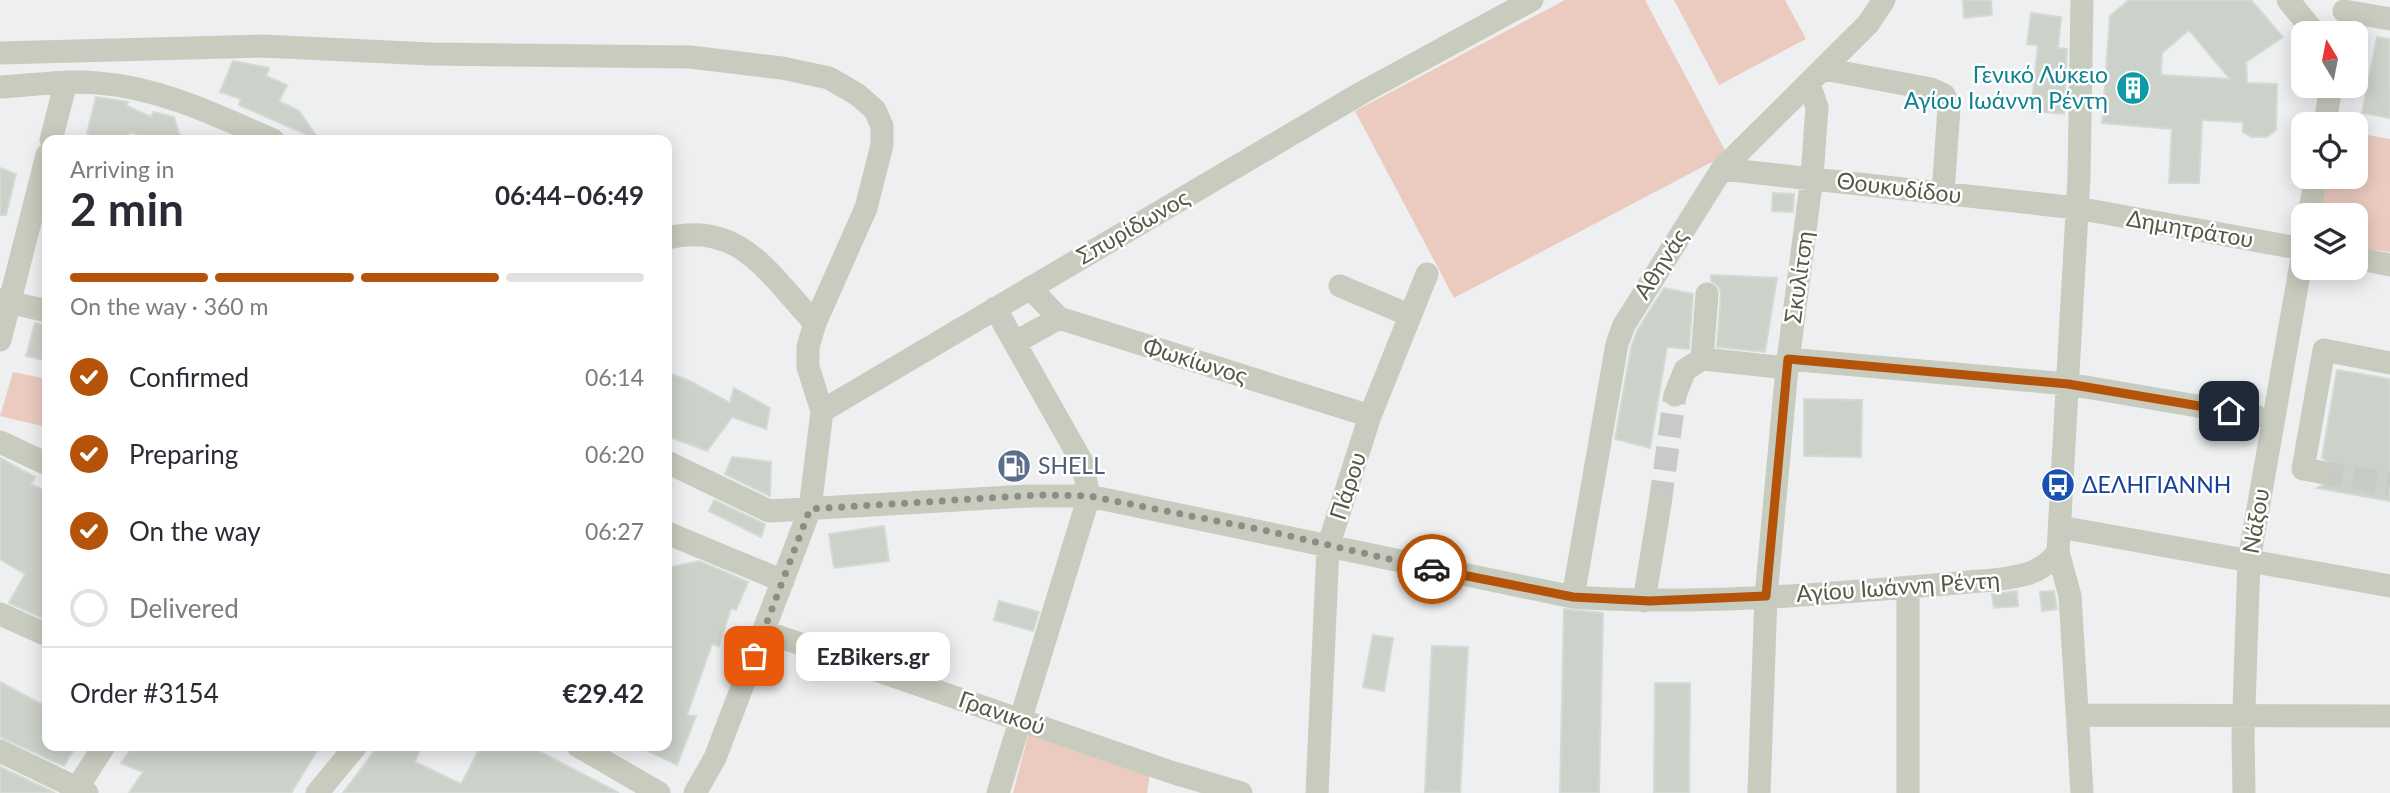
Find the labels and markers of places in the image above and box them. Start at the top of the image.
place label: Γενικό Λύκειο Αγίου Ιωάννη Ρέντη [1904,60,2108,114]
building icon: Γενικό Λύκειο Αγίου Ιωάννη Ρέντη [2114,69,2152,107]
pin [2199,381,2259,441]
fuel station icon: SHELL [995,447,1033,485]
place label: SHELL [1038,451,1105,479]
bus stop icon: ΔΕΛΗΓΙΑΝΝΗ [2039,466,2077,504]
place label: ΔΕΛΗΓΙΑΝΝΗ [2082,470,2231,498]
pin [724,626,784,686]
callout: EzBikers.gr [796,632,950,680]

